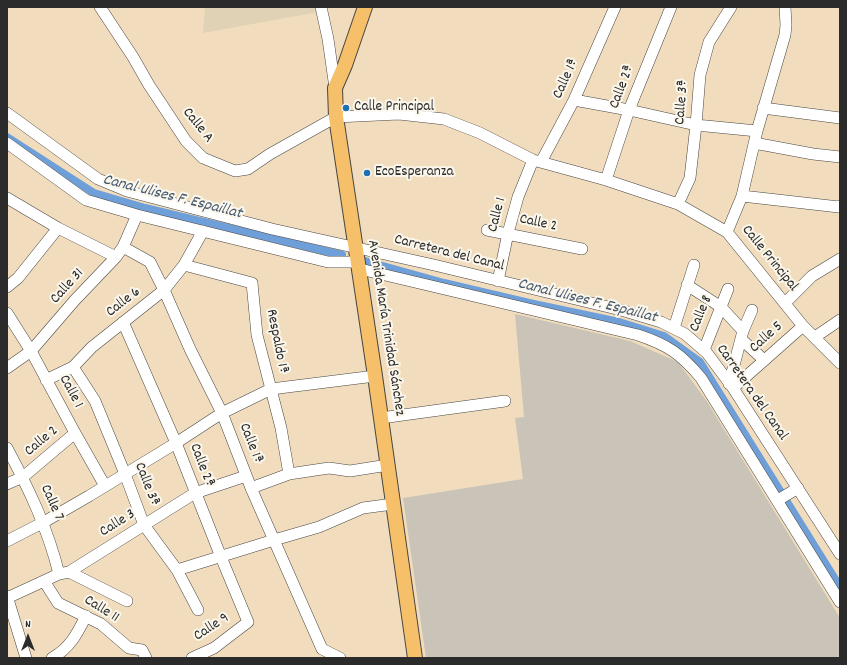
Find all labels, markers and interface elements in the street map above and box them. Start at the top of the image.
street label: Calle 1ª [550,56,584,102]
street label: Calle 2ª [606,62,640,112]
street label: Calle 3ª [672,78,694,126]
place label: Calle Principal [354,99,434,117]
marker: Calle Principal [341,103,351,113]
street label: Calle A [177,105,217,147]
place label: EcoEsperanza [375,164,453,182]
marker: EcoEsperanza [362,168,372,178]
water label: Canal Ulises F. Espaillat [100,171,244,225]
street label: Calle 1 [485,196,511,234]
street label: Calle 2 [517,211,559,237]
street label: Calle Principal [737,222,801,296]
street label: Carretera del Canal [392,232,506,276]
street label: Avenida María Trinidad Sánchez [362,239,408,417]
street label: Calle 31 [47,266,89,308]
water label: Canal Ulises F. Espaillat [515,275,659,329]
street label: Calle 6 [103,284,145,322]
street label: Calle 8 [687,293,717,335]
street label: Respaldo 1ª [261,308,291,376]
street label: Calle 5 [747,318,787,358]
street label: Carretera del Canal [711,342,791,444]
street label: Calle 1 [54,372,86,412]
street label: Calle 1ª [234,421,266,467]
street label: Calle 2 [22,423,62,461]
street label: Calle 2ª [184,441,218,491]
street label: Calle 3ª [129,460,163,510]
street label: Calle 7 [35,482,67,524]
street label: Calle 3 [97,506,139,542]
street label: Calle 11 [80,592,122,628]
street label: Calle 9 [191,610,233,646]
north arrow [8,617,48,657]
text: N [25,617,31,633]

